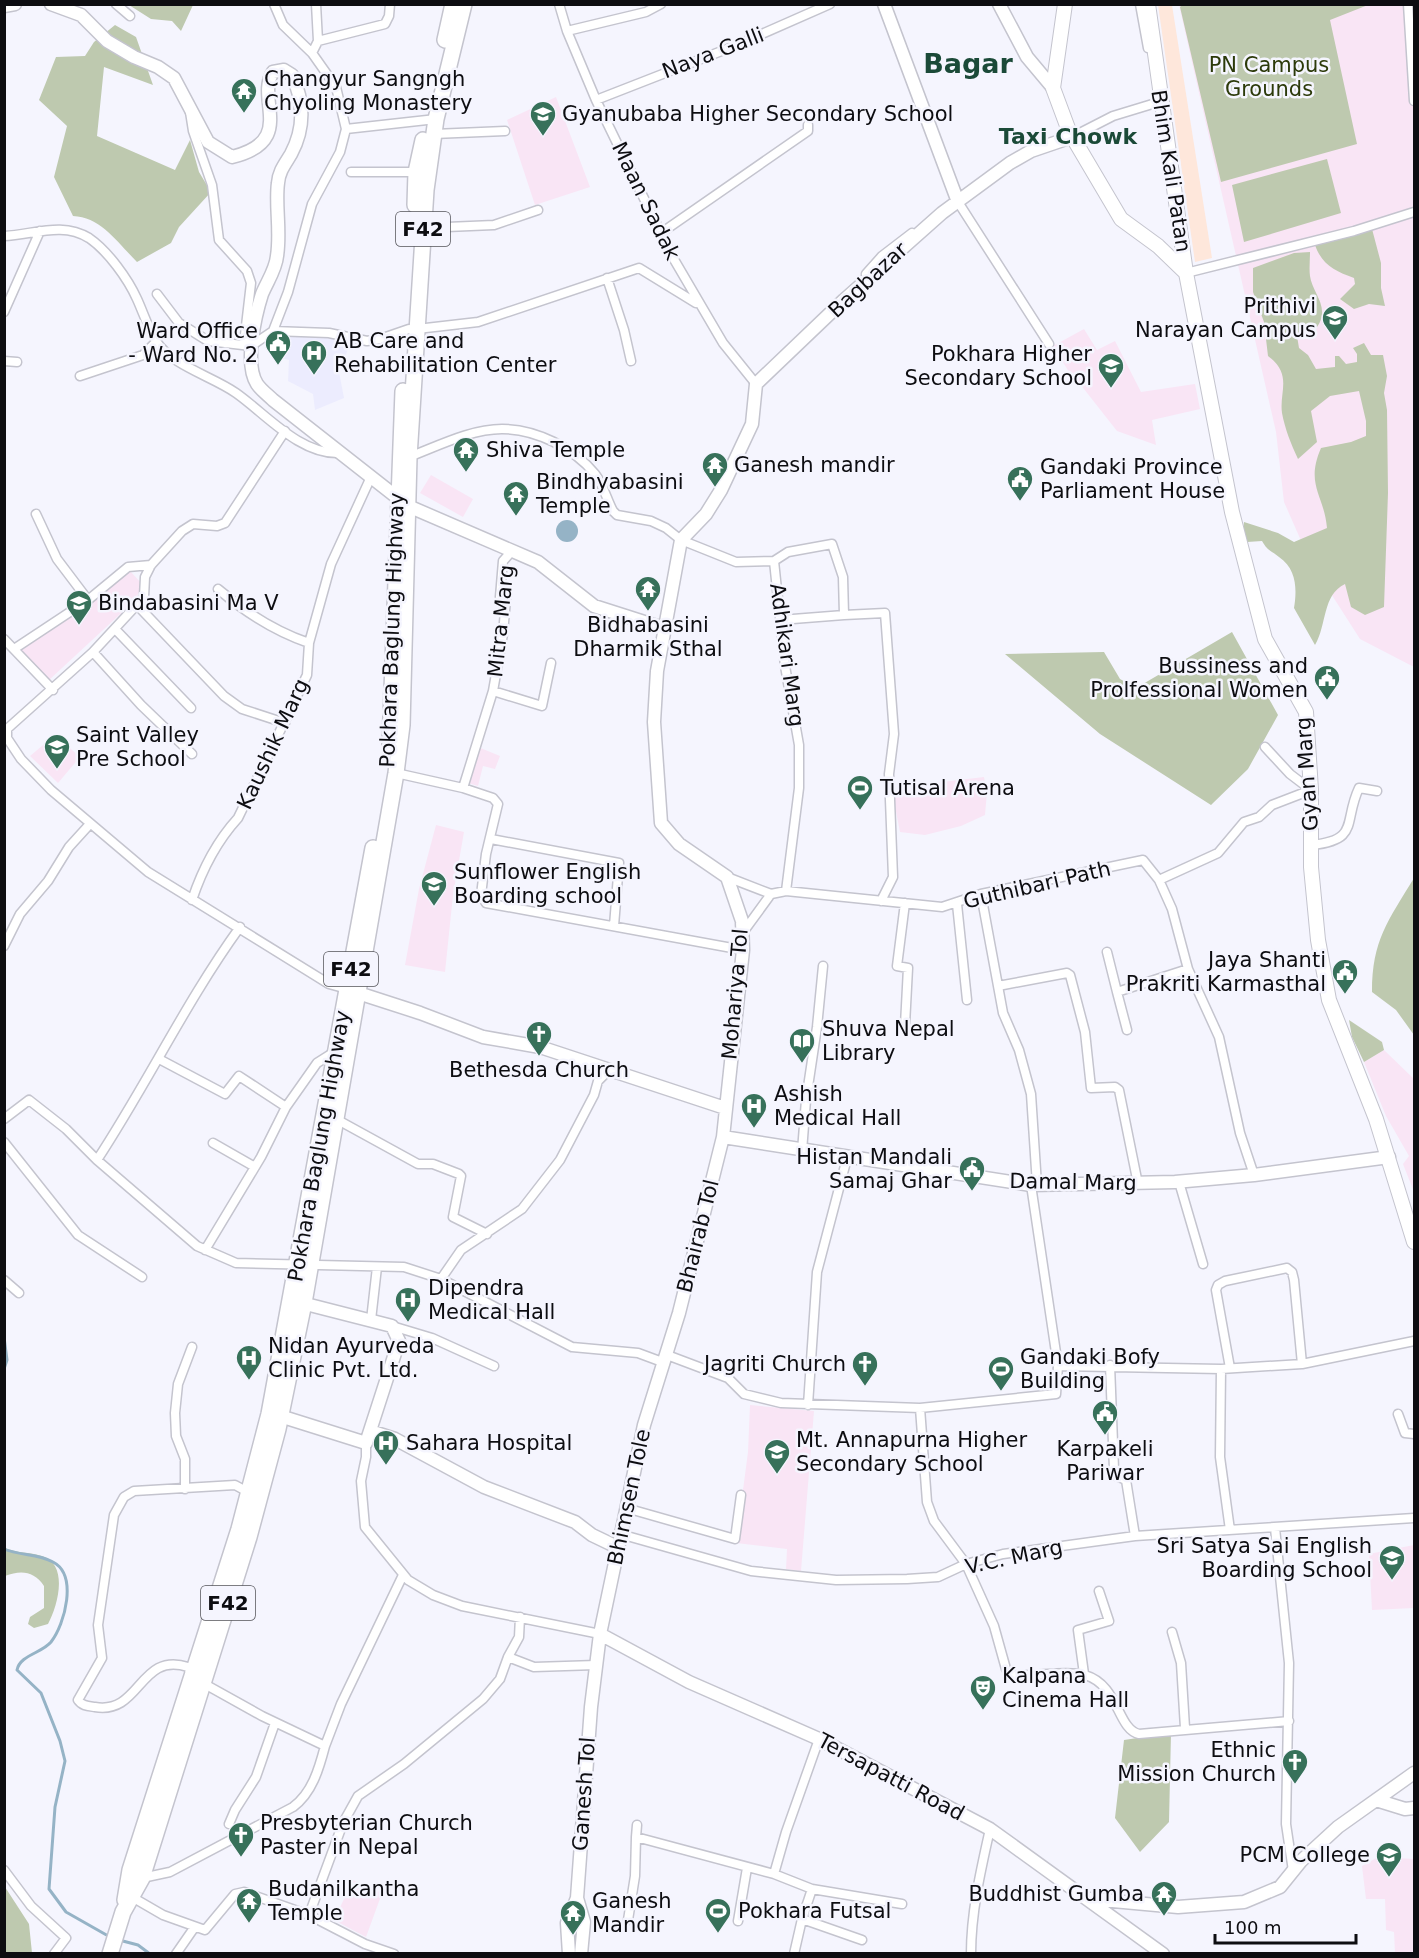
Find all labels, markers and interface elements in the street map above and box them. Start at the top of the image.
street label: Naya Galli [659,23,767,83]
district label: Bagar [923,48,1014,79]
park label: PN Campus Grounds [1209,53,1329,101]
place label: Changyur Sangngh Chyoling Monastery [264,67,473,115]
temple icon: Changyur Sangngh Chyoling Monastery [229,76,259,114]
street label: Bhim Kali Patan [1146,88,1196,254]
school or university icon: Gyanubaba Higher Secondary School [528,99,558,137]
place label: Gyanubaba Higher Secondary School [562,102,953,126]
district label: Taxi Chowk [999,124,1139,149]
street label: Maan Sadak [607,138,685,265]
road number: F42 [396,212,450,246]
street label: Bagbazar [823,237,913,323]
place label: Prithivi Narayan Campus [1135,294,1316,342]
school or university icon: Prithivi Narayan Campus [1320,303,1350,341]
place label: Ward Office - Ward No. 2 [128,319,258,367]
public building icon: Ward Office - Ward No. 2 [263,328,293,366]
place label: AB Care and Rehabilitation Center [334,329,557,377]
hospital icon: AB Care and Rehabilitation Center [299,338,329,376]
place label: Pokhara Higher Secondary School [904,342,1092,390]
school or university icon: Pokhara Higher Secondary School [1096,351,1126,389]
temple icon: Shiva Temple [451,435,481,473]
place label: Shiva Temple [486,438,625,462]
temple icon: Ganesh mandir [700,450,730,488]
place label: Ganesh mandir [734,453,895,477]
place label: Gandaki Province Parliament House [1040,455,1225,503]
public building icon: Gandaki Province Parliament House [1005,464,1035,502]
place label: Bindhyabasini Temple [535,470,684,518]
temple icon: Bindhyabasini Temple [501,479,531,517]
street label: Pokhara Baglung Highway [375,492,409,768]
street label: Mitra Marg [483,564,519,678]
temple icon: Bidhabasini Dharmik Sthal [633,574,663,612]
street label: Adhikari Marg [765,582,809,728]
school or university icon: Bindabasini Ma V [64,588,94,626]
place label: Bindabasini Ma V [98,591,279,615]
place label: Bidhabasini Dharmik Sthal [573,613,723,661]
place label: Bussiness and Prolfessional Women [1090,654,1308,702]
public building icon: Bussiness and Prolfessional Women [1312,663,1342,701]
street label: Kaushik Marg [232,675,314,813]
street label: Gyan Marg [1291,716,1323,832]
place label: Saint Valley Pre School [76,723,199,771]
school or university icon: Saint Valley Pre School [42,732,72,770]
sports icon: Tutisal Arena [845,773,875,811]
place label: Tutisal Arena [879,776,1015,800]
street label: Guthibari Path [961,856,1113,914]
place label: Sunflower English Boarding school [454,860,641,908]
school or university icon: Sunflower English Boarding school [419,869,449,907]
street label: Mohariya Tol [717,927,753,1061]
place label: Jaya Shanti Prakriti Karmasthal [1126,948,1326,996]
road number: F42 [324,952,378,986]
public building icon: Jaya Shanti Prakriti Karmasthal [1330,957,1360,995]
street label: Pokhara Baglung Highway [283,1008,355,1284]
place label: Shuva Nepal Library [822,1017,955,1065]
church icon: Bethesda Church [524,1019,554,1057]
library icon: Shuva Nepal Library [787,1026,817,1064]
place label: Bethesda Church [449,1058,629,1082]
place label: Ashish Medical Hall [774,1082,901,1130]
hospital icon: Ashish Medical Hall [739,1091,769,1129]
place label: Histan Mandali Samaj Ghar [796,1145,952,1193]
public building icon: Histan Mandali Samaj Ghar [957,1154,987,1192]
street label: Damal Marg [1009,1169,1137,1195]
street label: Bhairab Tol [672,1177,724,1295]
place label: Dipendra Medical Hall [428,1276,555,1324]
hospital icon: Dipendra Medical Hall [393,1285,423,1323]
place label: Nidan Ayurveda Clinic Pvt. Ltd. [268,1334,435,1382]
hospital icon: Nidan Ayurveda Clinic Pvt. Ltd. [234,1343,264,1381]
place label: Gandaki Bofy Building [1020,1345,1160,1393]
church icon: Jagriti Church [850,1349,880,1387]
place label: Jagriti Church [702,1352,846,1376]
sports icon: Gandaki Bofy Building [986,1354,1016,1392]
public building icon: Karpakeli Pariwar [1090,1398,1120,1436]
street label: Bhimsen Tole [603,1427,655,1567]
hospital icon: Sahara Hospital [371,1428,401,1466]
place label: Mt. Annapurna Higher Secondary School [796,1428,1027,1476]
place label: Sahara Hospital [406,1431,572,1455]
school or university icon: Mt. Annapurna Higher Secondary School [762,1437,792,1475]
place label: Karpakeli Pariwar [1056,1437,1154,1485]
place label: Sri Satya Sai English Boarding School [1157,1534,1372,1582]
street label: V.C. Marg [963,1535,1065,1579]
school or university icon: Sri Satya Sai English Boarding School [1377,1543,1407,1581]
road number: F42 [201,1586,255,1620]
place label: Kalpana Cinema Hall [1002,1664,1129,1712]
theatre icon: Kalpana Cinema Hall [968,1673,998,1711]
street label: Tersapatti Road [813,1728,968,1826]
street label: Ganesh Tol [568,1736,600,1852]
place label: Ethnic Mission Church [1117,1738,1276,1786]
church icon: Ethnic Mission Church [1280,1747,1310,1785]
place label: Presbyterian Church Paster in Nepal [260,1811,473,1859]
church icon: Presbyterian Church Paster in Nepal [226,1820,256,1858]
school or university icon: PCM College [1374,1840,1404,1878]
place label: PCM College [1240,1843,1370,1867]
place label: Budanilkantha Temple [267,1877,419,1925]
temple icon: Buddhist Gumba [1149,1879,1179,1917]
place label: Buddhist Gumba [968,1882,1144,1906]
temple icon: Budanilkantha Temple [234,1886,264,1924]
place label: Ganesh Mandir [592,1889,672,1937]
sports icon: Pokhara Futsal [703,1896,733,1934]
temple icon: Ganesh Mandir [558,1898,588,1936]
place label: Pokhara Futsal [738,1899,891,1923]
scale bar [1215,1907,1356,1945]
text: 100 m [1224,1917,1282,1938]

